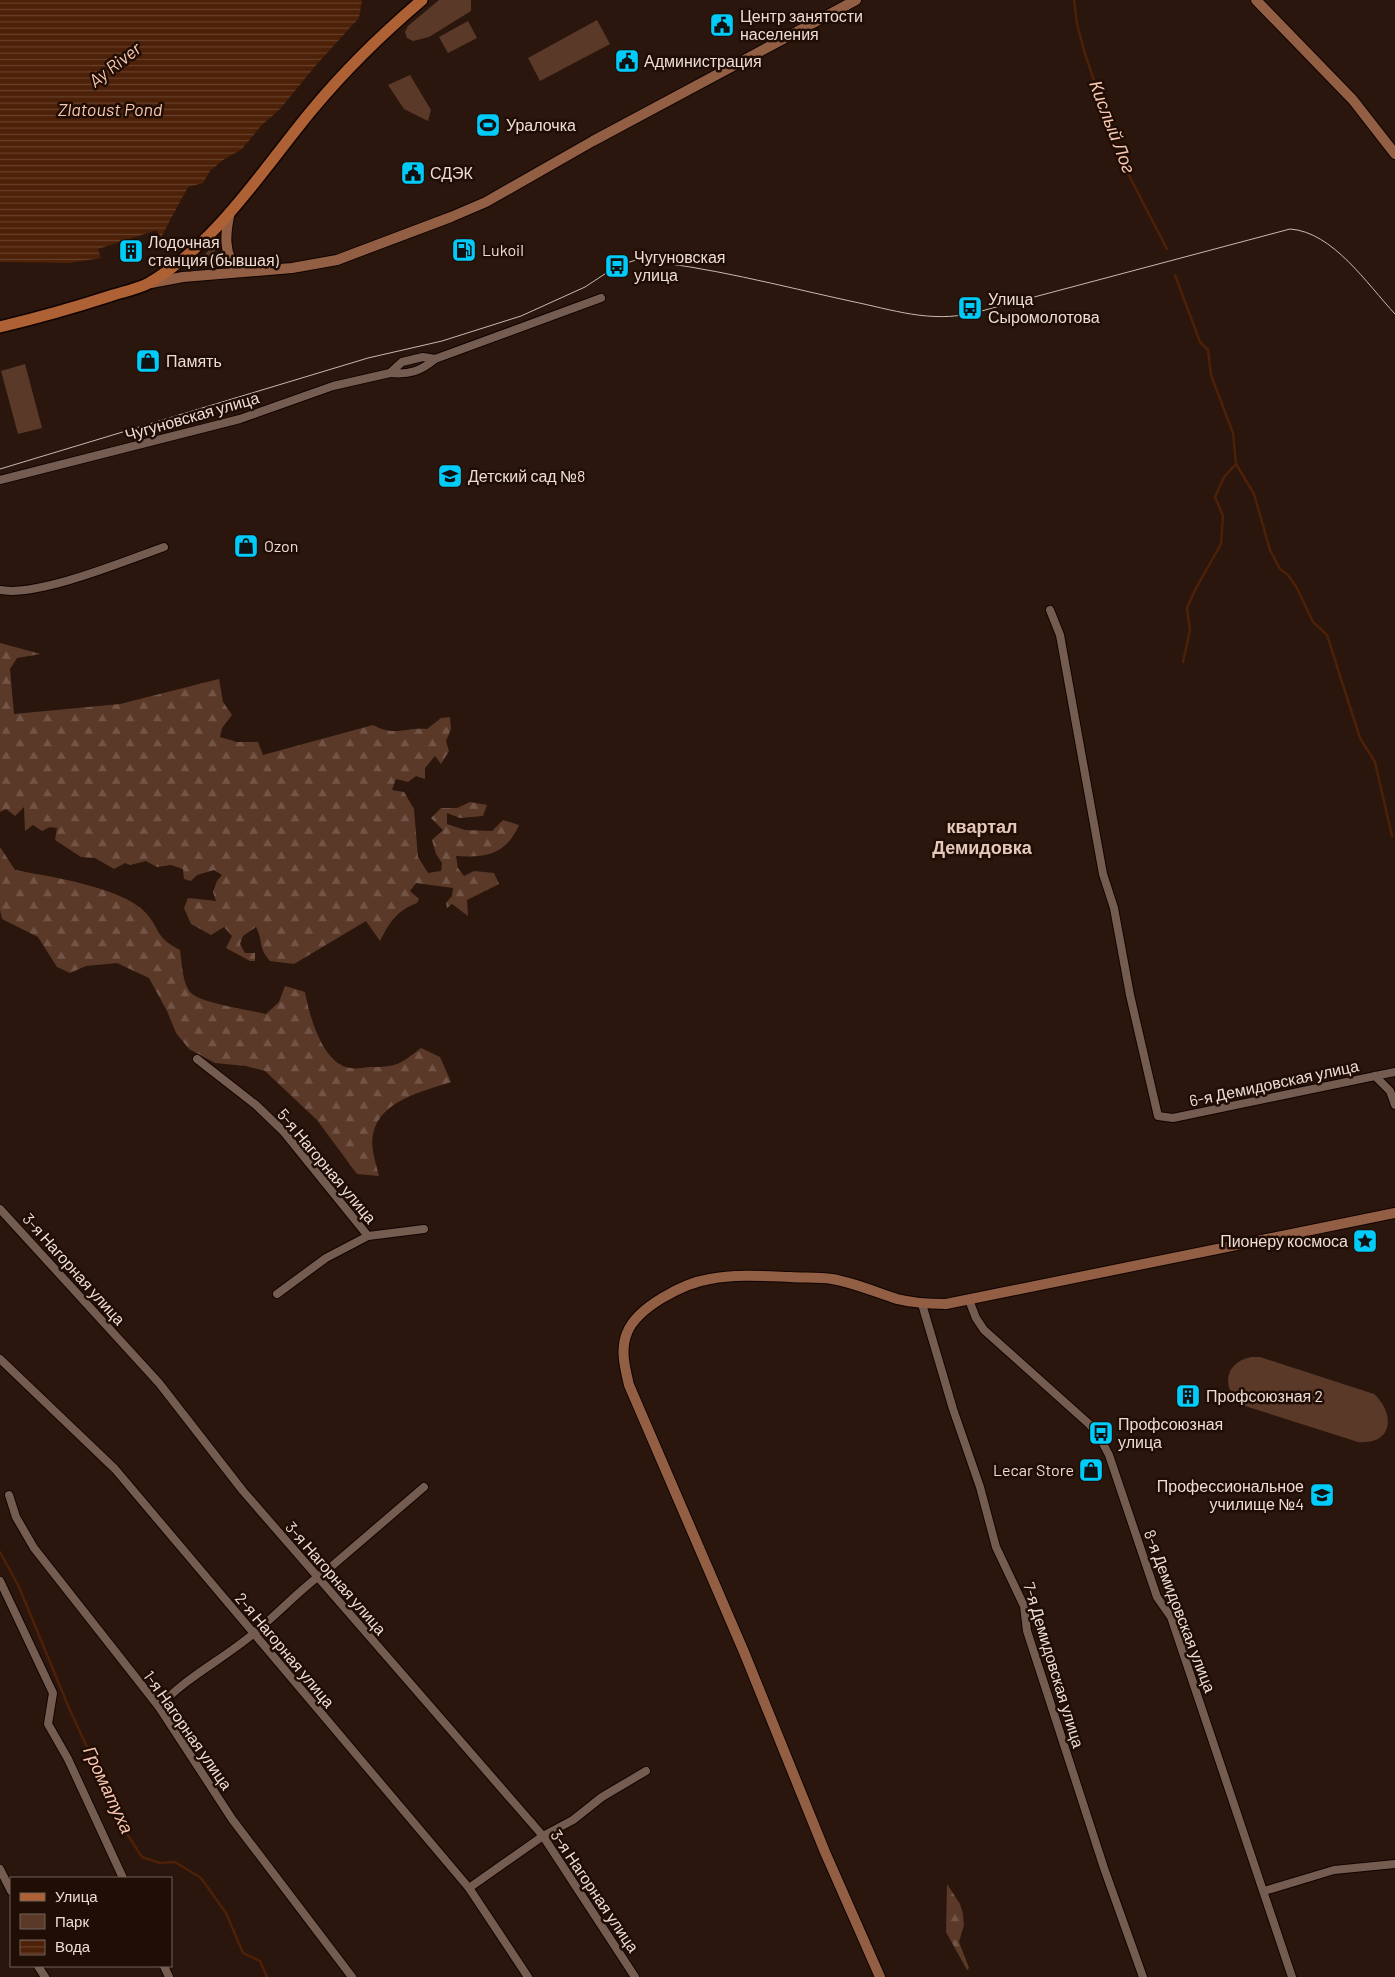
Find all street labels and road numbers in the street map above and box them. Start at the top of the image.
street label: Чугуновская улица [123,387,261,444]
street label: 6-я Демидовская улица [1187,1055,1360,1110]
street label: 5-я Нагорная улица [274,1105,381,1227]
street label: 3-я Нагорная улица [19,1209,130,1328]
street label: 3-я Нагорная улица [282,1517,391,1638]
street label: 8-я Демидовская улица [1141,1527,1220,1695]
street label: 7-я Демидовская улица [1020,1580,1089,1750]
street label: 2-я Нагорная улица [232,1588,339,1711]
street label: 1-я Нагорная улица [140,1666,237,1793]
street label: 3-я Нагорная улица [547,1826,644,1956]

